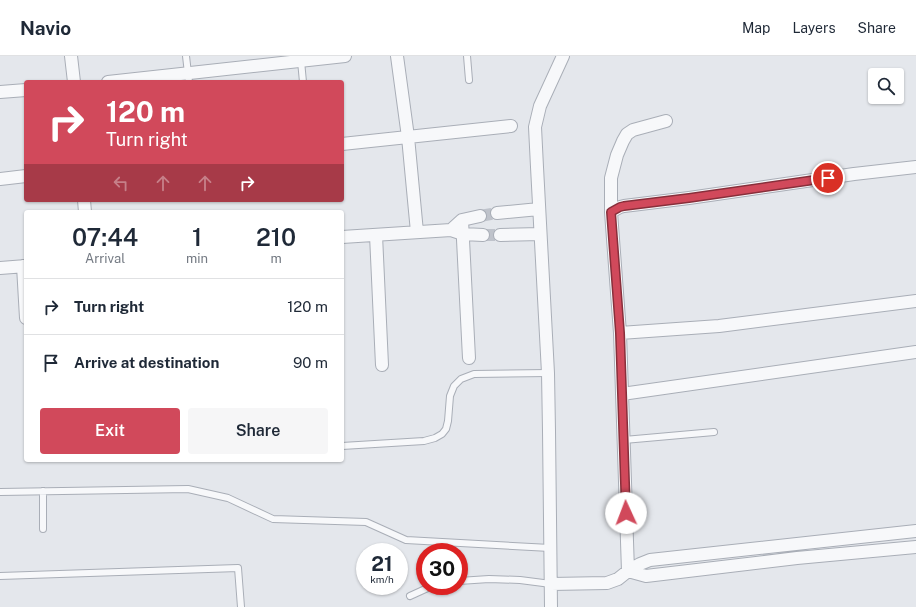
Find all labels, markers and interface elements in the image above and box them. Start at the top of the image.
text: Navio [20,17,71,39]
text: Map [742,20,770,36]
text: Layers [792,20,836,36]
text: Share [858,20,896,36]
map controls [868,68,904,104]
button: search [868,68,904,104]
text: 120 m [106,95,185,128]
icon: right [40,96,92,148]
text: Turn right [106,129,188,150]
pin [811,161,845,195]
icon: arrive [817,167,839,189]
icon: left [110,172,132,194]
icon: ahead [152,172,174,194]
icon: ahead [194,172,216,194]
icon: right [236,172,258,194]
text: 07:44 [72,223,138,251]
text: 1 [192,223,202,251]
text: 210 [256,223,296,251]
text: Arrival [85,251,125,266]
text: min [186,251,208,266]
text: m [270,251,282,266]
icon: right [40,296,62,318]
text: Turn right [74,298,144,315]
text: 120 m [287,298,328,315]
icon: arrive [40,352,62,374]
text: Arrive at destination [74,354,219,371]
text: 90 m [293,354,328,371]
button: Exit [40,408,180,454]
button: Share [188,408,328,454]
position arrow [605,492,647,534]
speed limit sign: 30 [416,543,468,595]
text: 21 [371,552,393,576]
text: km/h [370,573,394,585]

